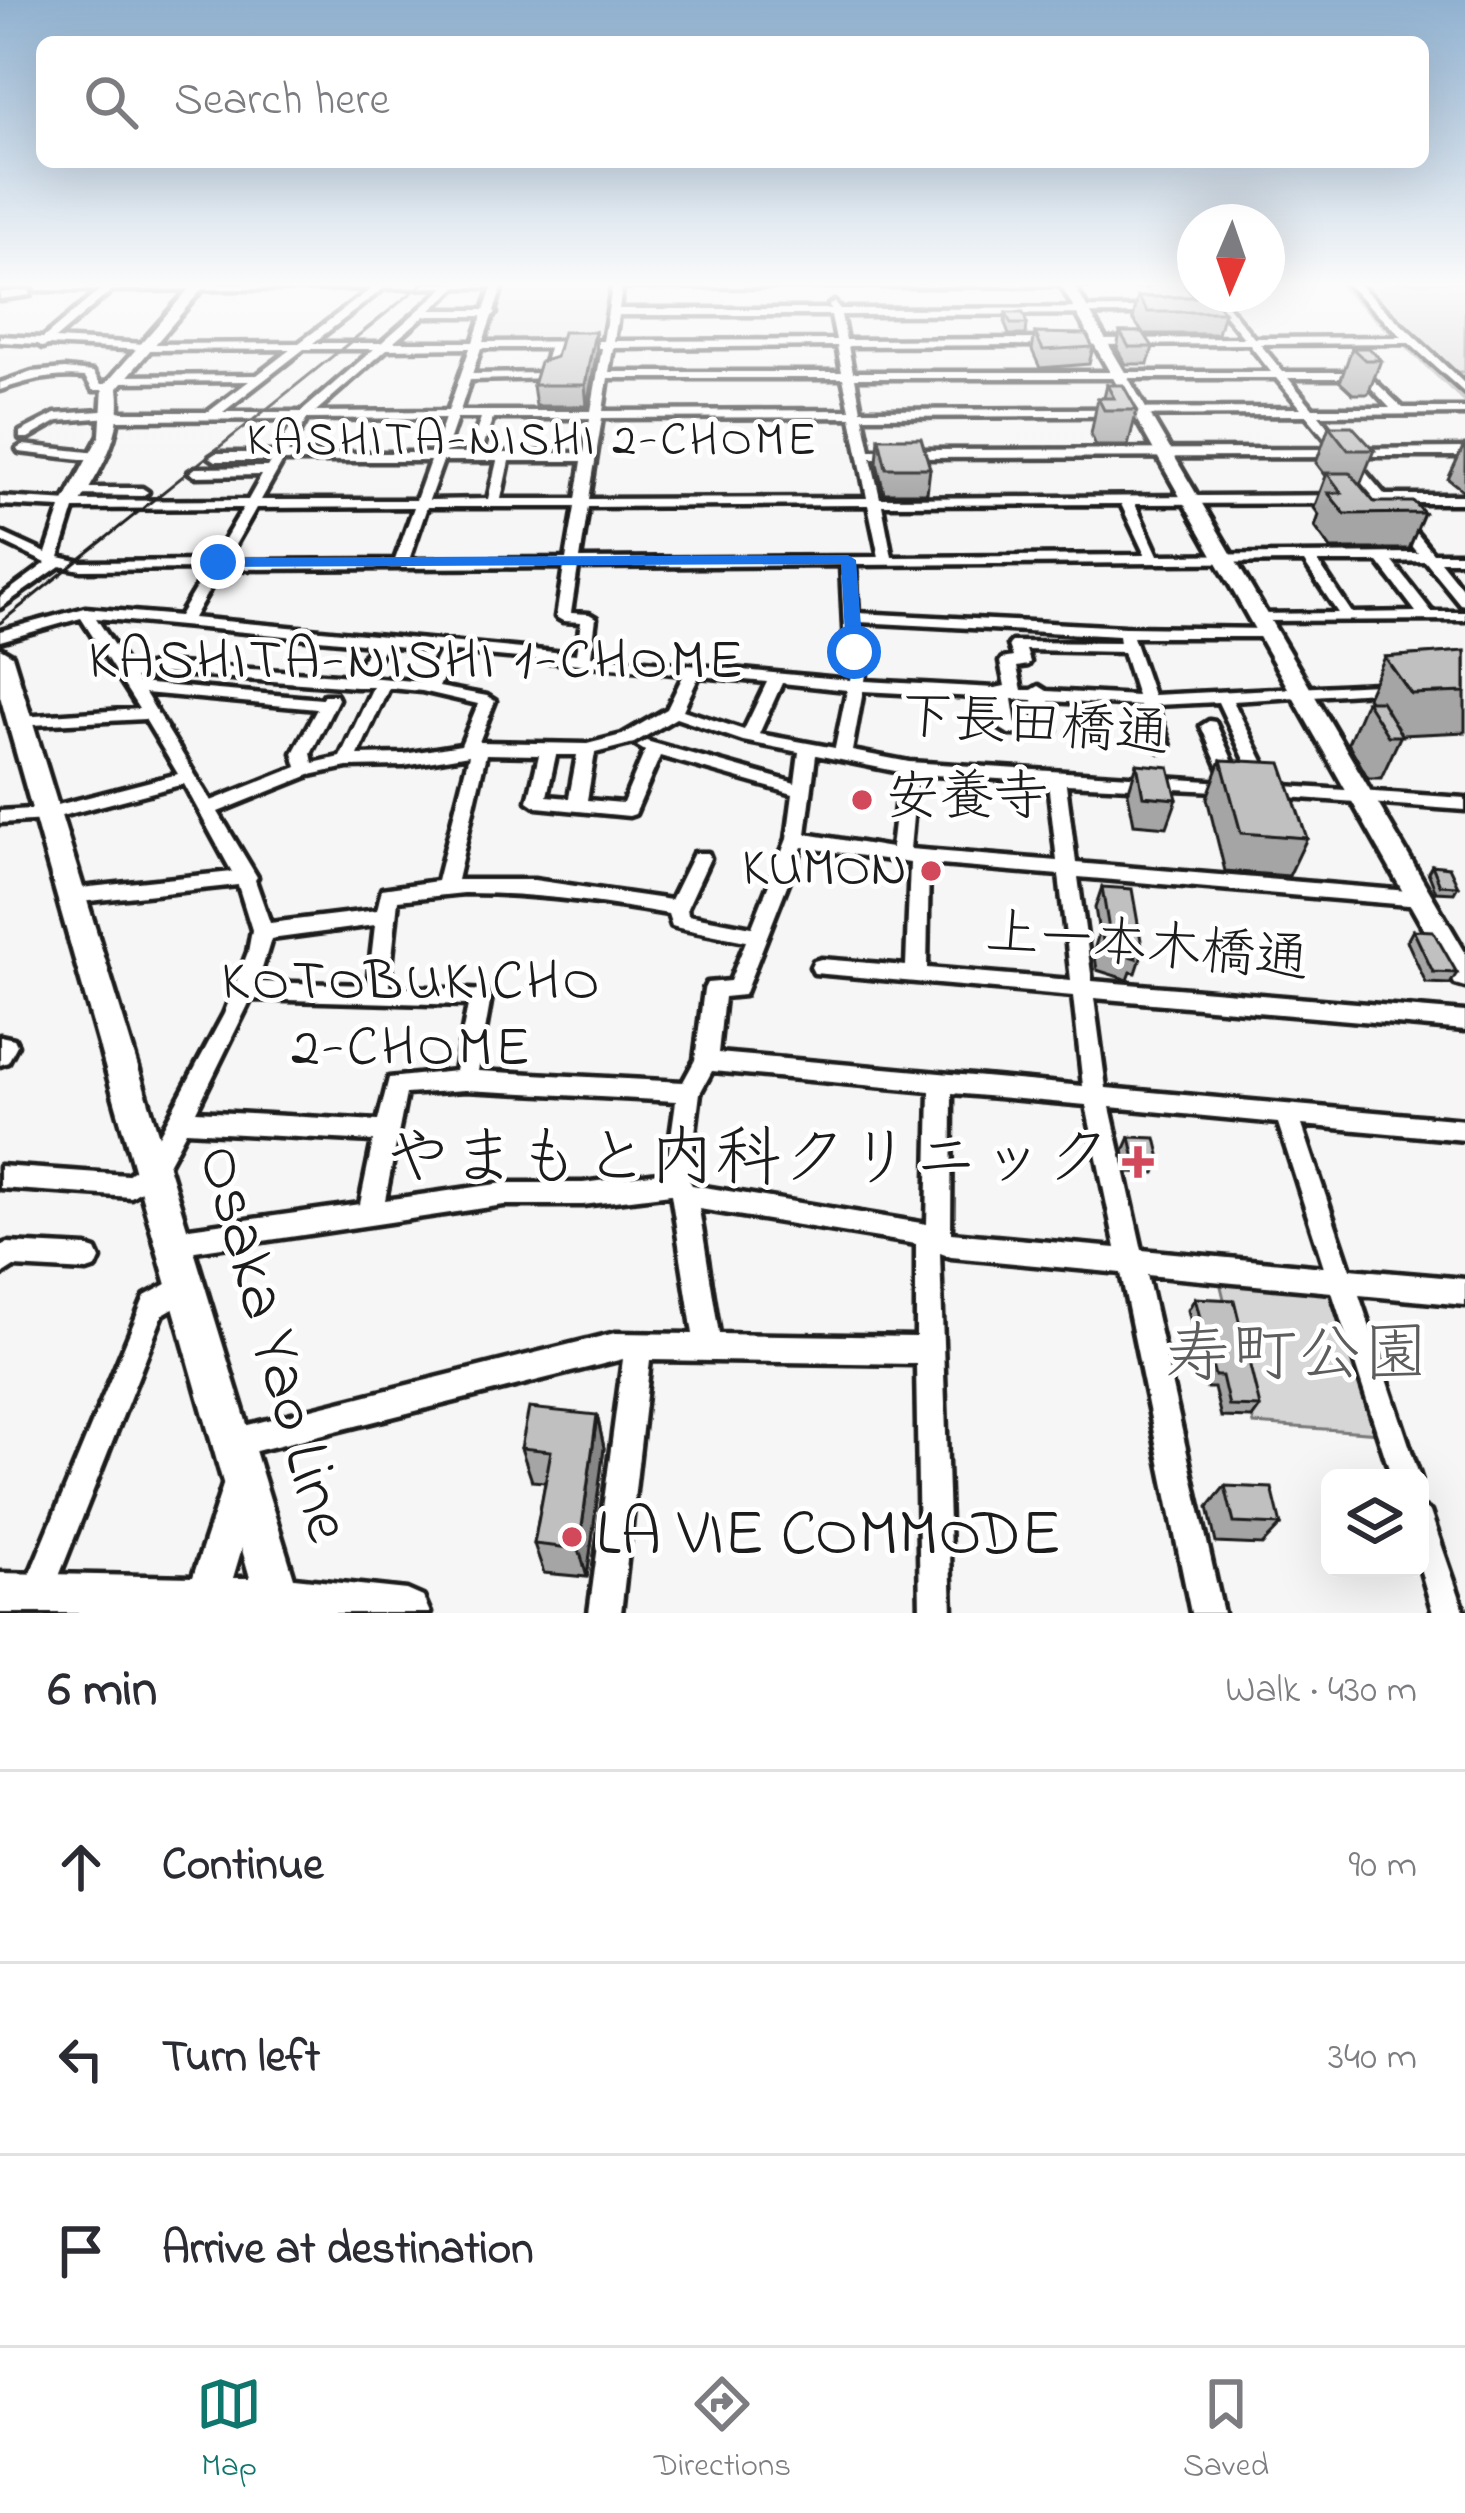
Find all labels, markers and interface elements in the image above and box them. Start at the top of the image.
search box [36,36,1429,168]
icon: search [78,69,144,135]
text: Search here [174,69,390,135]
north arrow [1177,204,1285,312]
district label: KASHITA-NISHI 2-CHOME [247,407,819,477]
route end [191,535,245,589]
district label: KASHITA-NISHI 1-CHOME [88,622,746,705]
route start [827,625,881,679]
street label: 下長田橋通 [897,680,1171,776]
place label: 安養寺 [886,761,1048,839]
marker: 安養寺 [849,787,875,813]
place label: KUMON [742,832,907,910]
marker: KUMON [918,858,944,884]
street label: 上一本木橋通 [982,896,1312,1002]
district label: KOTOBUKICHO 2-CHOME [221,943,603,1092]
place label: やまもと内科クリニック [385,1114,1111,1210]
street label: Osaka Yao Line [169,1134,374,1554]
marker: やまもと内科クリニック [1122,1146,1154,1178]
park label: 寿町公園 [1165,1310,1429,1406]
map controls [1321,1469,1429,1577]
button: layers [1321,1469,1429,1577]
place label: LA VIE COMMODE [596,1489,1061,1585]
marker: LA VIE COMMODE [559,1524,585,1550]
text: 6 min [48,1654,157,1729]
text: Walk · 430 m [1225,1663,1417,1720]
icon: ahead [48,1834,114,1900]
text: Continue [162,1834,323,1900]
text: 90 m [1348,1838,1417,1895]
icon: left [48,2026,114,2092]
text: Turn left [162,2026,320,2092]
text: 340 m [1328,2030,1417,2087]
icon: arrive [48,2218,114,2284]
text: Arrive at destination [162,2218,533,2284]
tab: Map [196,2371,262,2491]
tab: Directions [654,2371,791,2491]
tab: Saved [1183,2371,1269,2491]

